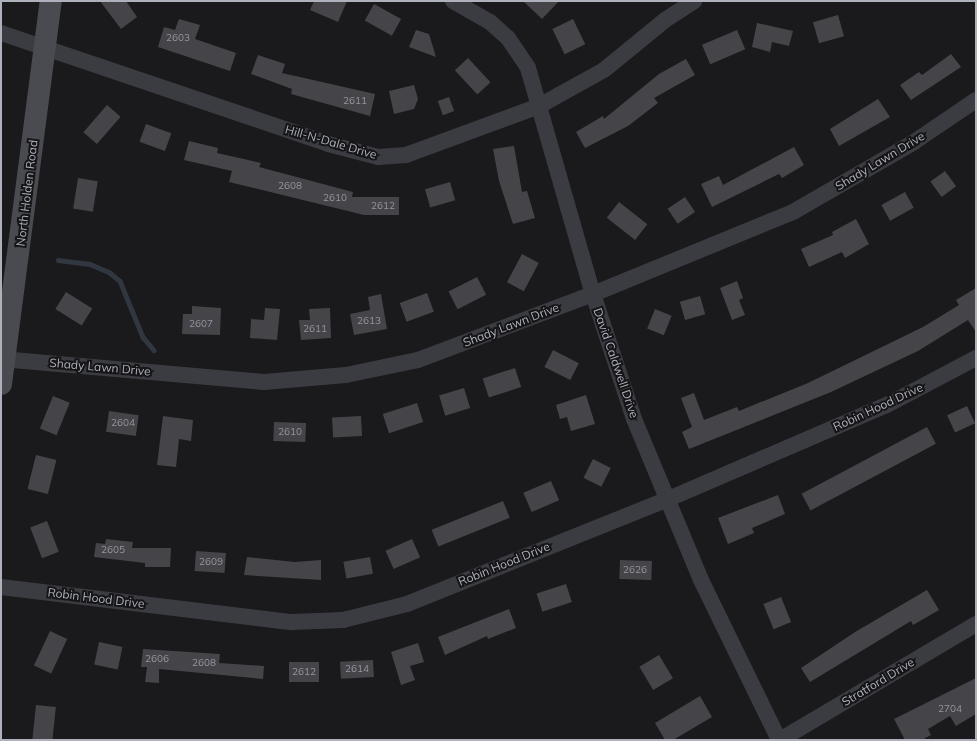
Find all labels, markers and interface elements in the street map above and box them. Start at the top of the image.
house number: 2603 [166,32,190,44]
house number: 2611 [343,95,367,107]
street label: Hill-N-Dale Drive [284,122,378,162]
street label: Shady Lawn Drive [833,129,927,193]
street label: North Holden Road [13,139,41,247]
house number: 2608 [278,180,302,192]
house number: 2610 [323,192,347,204]
house number: 2612 [371,200,395,212]
street label: Shady Lawn Drive [461,300,561,350]
street label: David Caldwell Drive [590,306,642,420]
house number: 2613 [357,315,381,327]
house number: 2607 [189,318,213,330]
house number: 2611 [303,323,327,335]
street label: Shady Lawn Drive [49,355,151,379]
street label: Robin Hood Drive [831,380,925,434]
house number: 2604 [111,417,135,429]
house number: 2610 [278,426,302,438]
street label: Robin Hood Drive [456,539,552,589]
house number: 2605 [101,544,125,556]
house number: 2609 [199,556,223,568]
house number: 2626 [623,564,647,576]
street label: Robin Hood Drive [47,585,145,611]
house number: 2606 [145,653,169,665]
street label: Stratford Drive [839,655,917,709]
house number: 2608 [192,657,216,669]
house number: 2614 [345,663,369,675]
house number: 2612 [292,666,316,678]
house number: 2704 [938,703,962,715]

